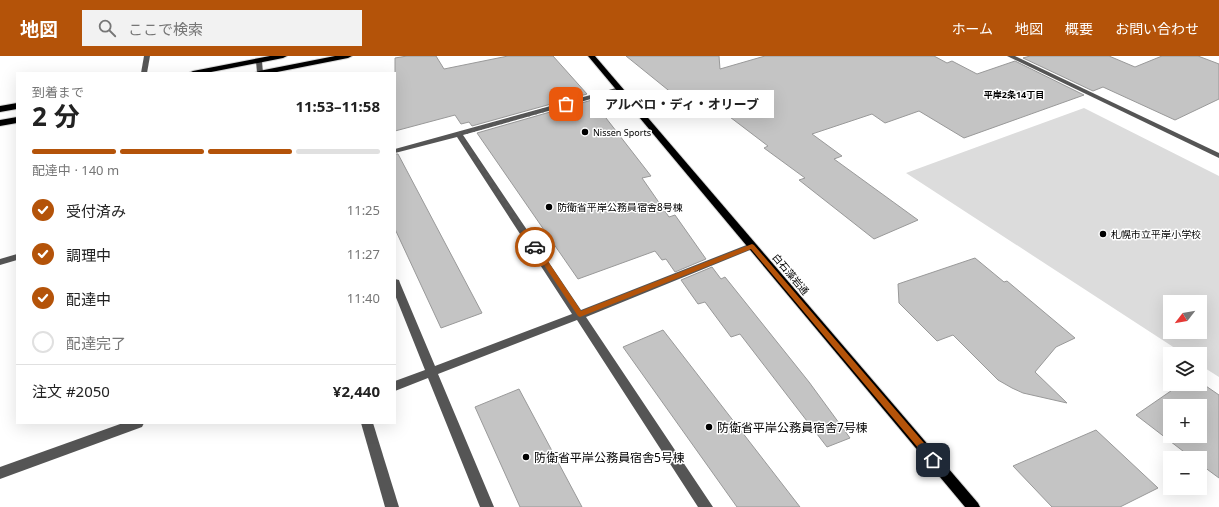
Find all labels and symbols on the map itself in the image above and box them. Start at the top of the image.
pin [549,87,583,121]
district label: 平岸2条14丁目 [984,88,1044,101]
callout: アルベロ・ディ・オリーブ [590,90,774,118]
place label: Nissen Sports [593,126,651,139]
marker: Nissen Sports [580,127,590,137]
place label: 防衛省平岸公務員宿舎8号棟 [557,200,683,214]
marker: 防衛省平岸公務員宿舎8号棟 [544,202,554,212]
courier [515,227,555,267]
place label: 札幌市立平岸小学校 [1111,227,1201,241]
marker: 札幌市立平岸小学校 [1098,229,1108,239]
street label: 白石藻岩通 [770,250,812,298]
north arrow [1163,295,1207,339]
place label: 防衛省平岸公務員宿舎7号棟 [717,419,868,436]
marker: 防衛省平岸公務員宿舎7号棟 [704,422,714,432]
pin [916,443,950,477]
place label: 防衛省平岸公務員宿舎5号棟 [534,449,685,466]
marker: 防衛省平岸公務員宿舎5号棟 [521,452,531,462]

